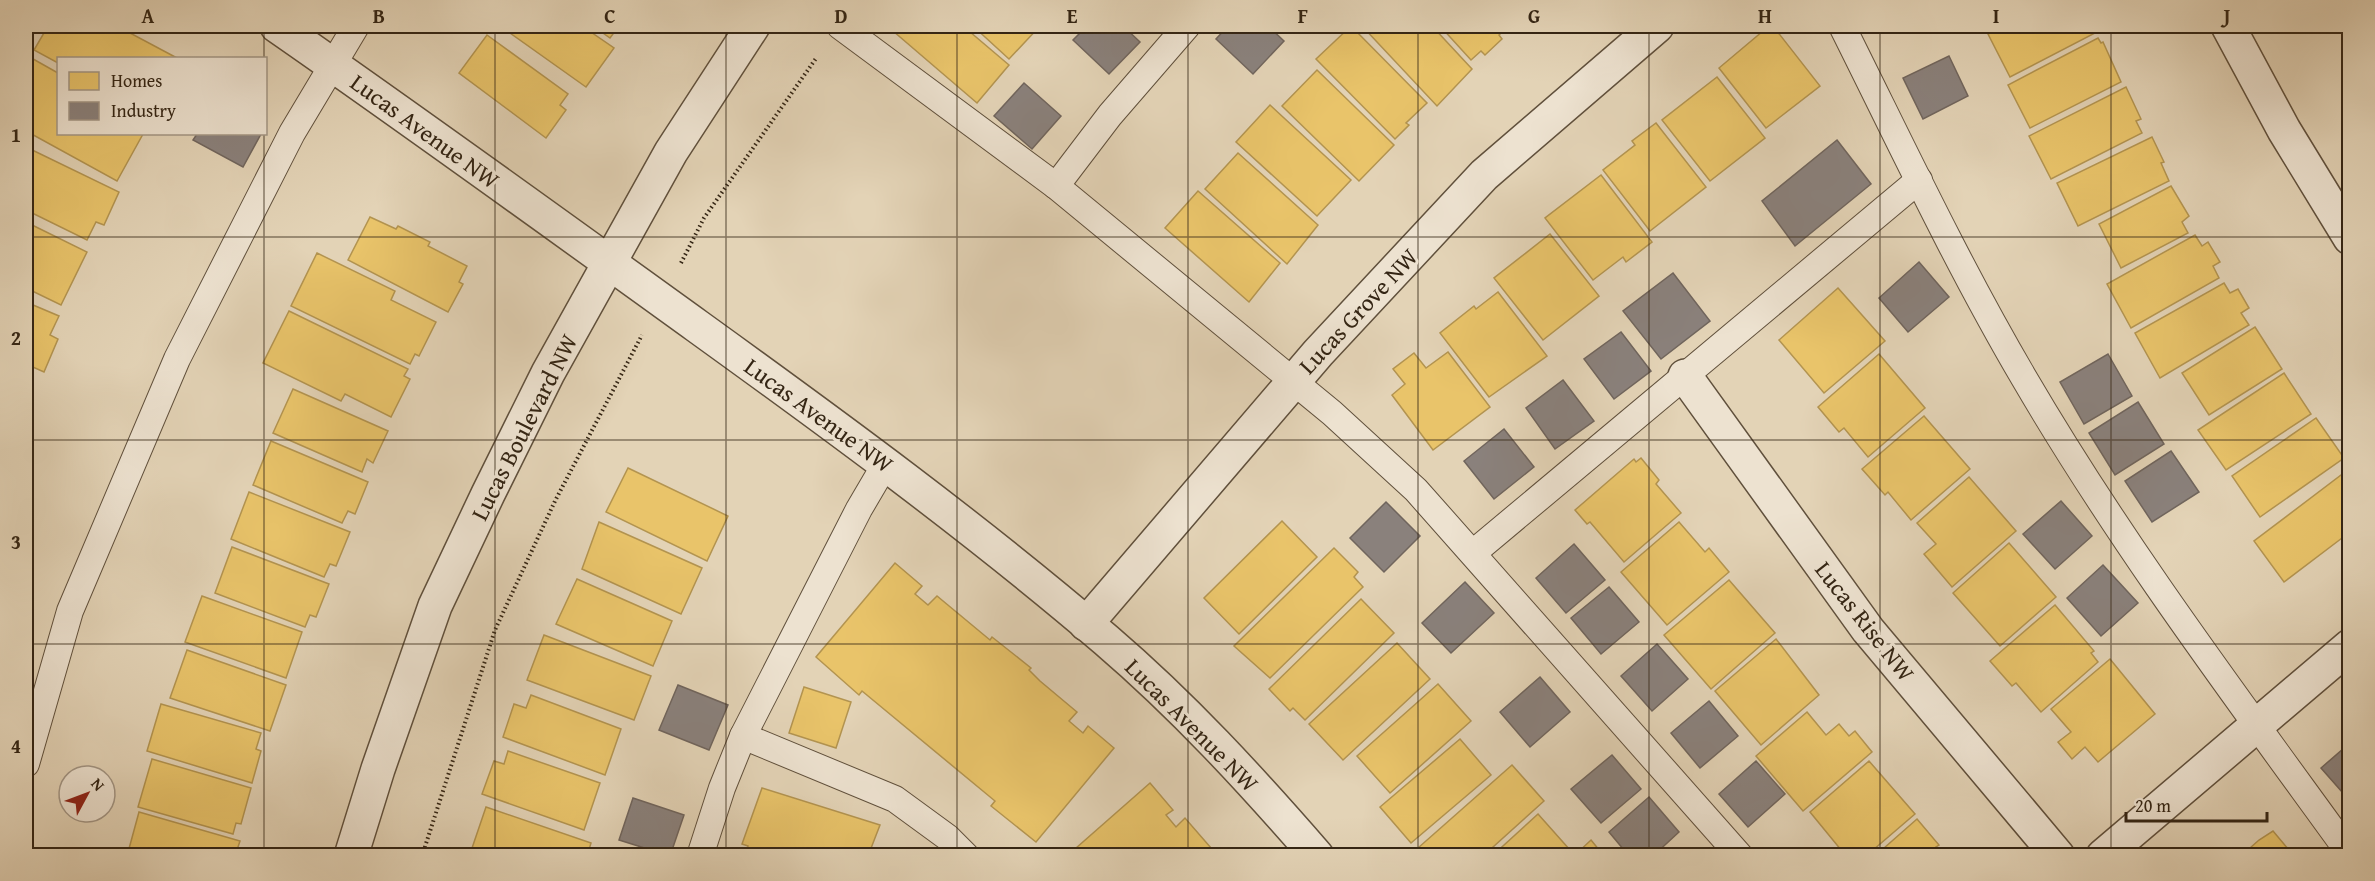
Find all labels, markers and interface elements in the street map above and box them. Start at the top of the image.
text: A [142,1,155,30]
text: B [373,1,385,30]
text: C [604,1,616,30]
text: D [834,1,848,30]
text: E [1067,1,1078,30]
text: F [1298,1,1308,30]
text: G [1528,1,1540,30]
text: H [1758,1,1772,30]
text: I [1993,1,1999,30]
text: J [2221,1,2231,30]
legend [57,57,267,135]
street label: Lucas Avenue NW [343,65,507,197]
text: Homes [111,67,162,94]
text: Industry [111,97,176,124]
text: 1 [11,120,21,149]
street label: Lucas Grove NW [1290,240,1426,382]
text: 2 [11,323,21,352]
street label: Lucas Boulevard NW [462,327,586,526]
street label: Lucas Avenue NW [737,349,901,481]
text: 3 [11,527,21,556]
street label: Lucas Rise NW [1807,553,1924,689]
street label: Lucas Avenue NW [1117,650,1267,800]
text: 4 [11,731,21,760]
north arrow [57,764,117,824]
text: N [86,772,111,796]
scale bar [2126,785,2267,823]
text: 20 m [2135,792,2171,819]

